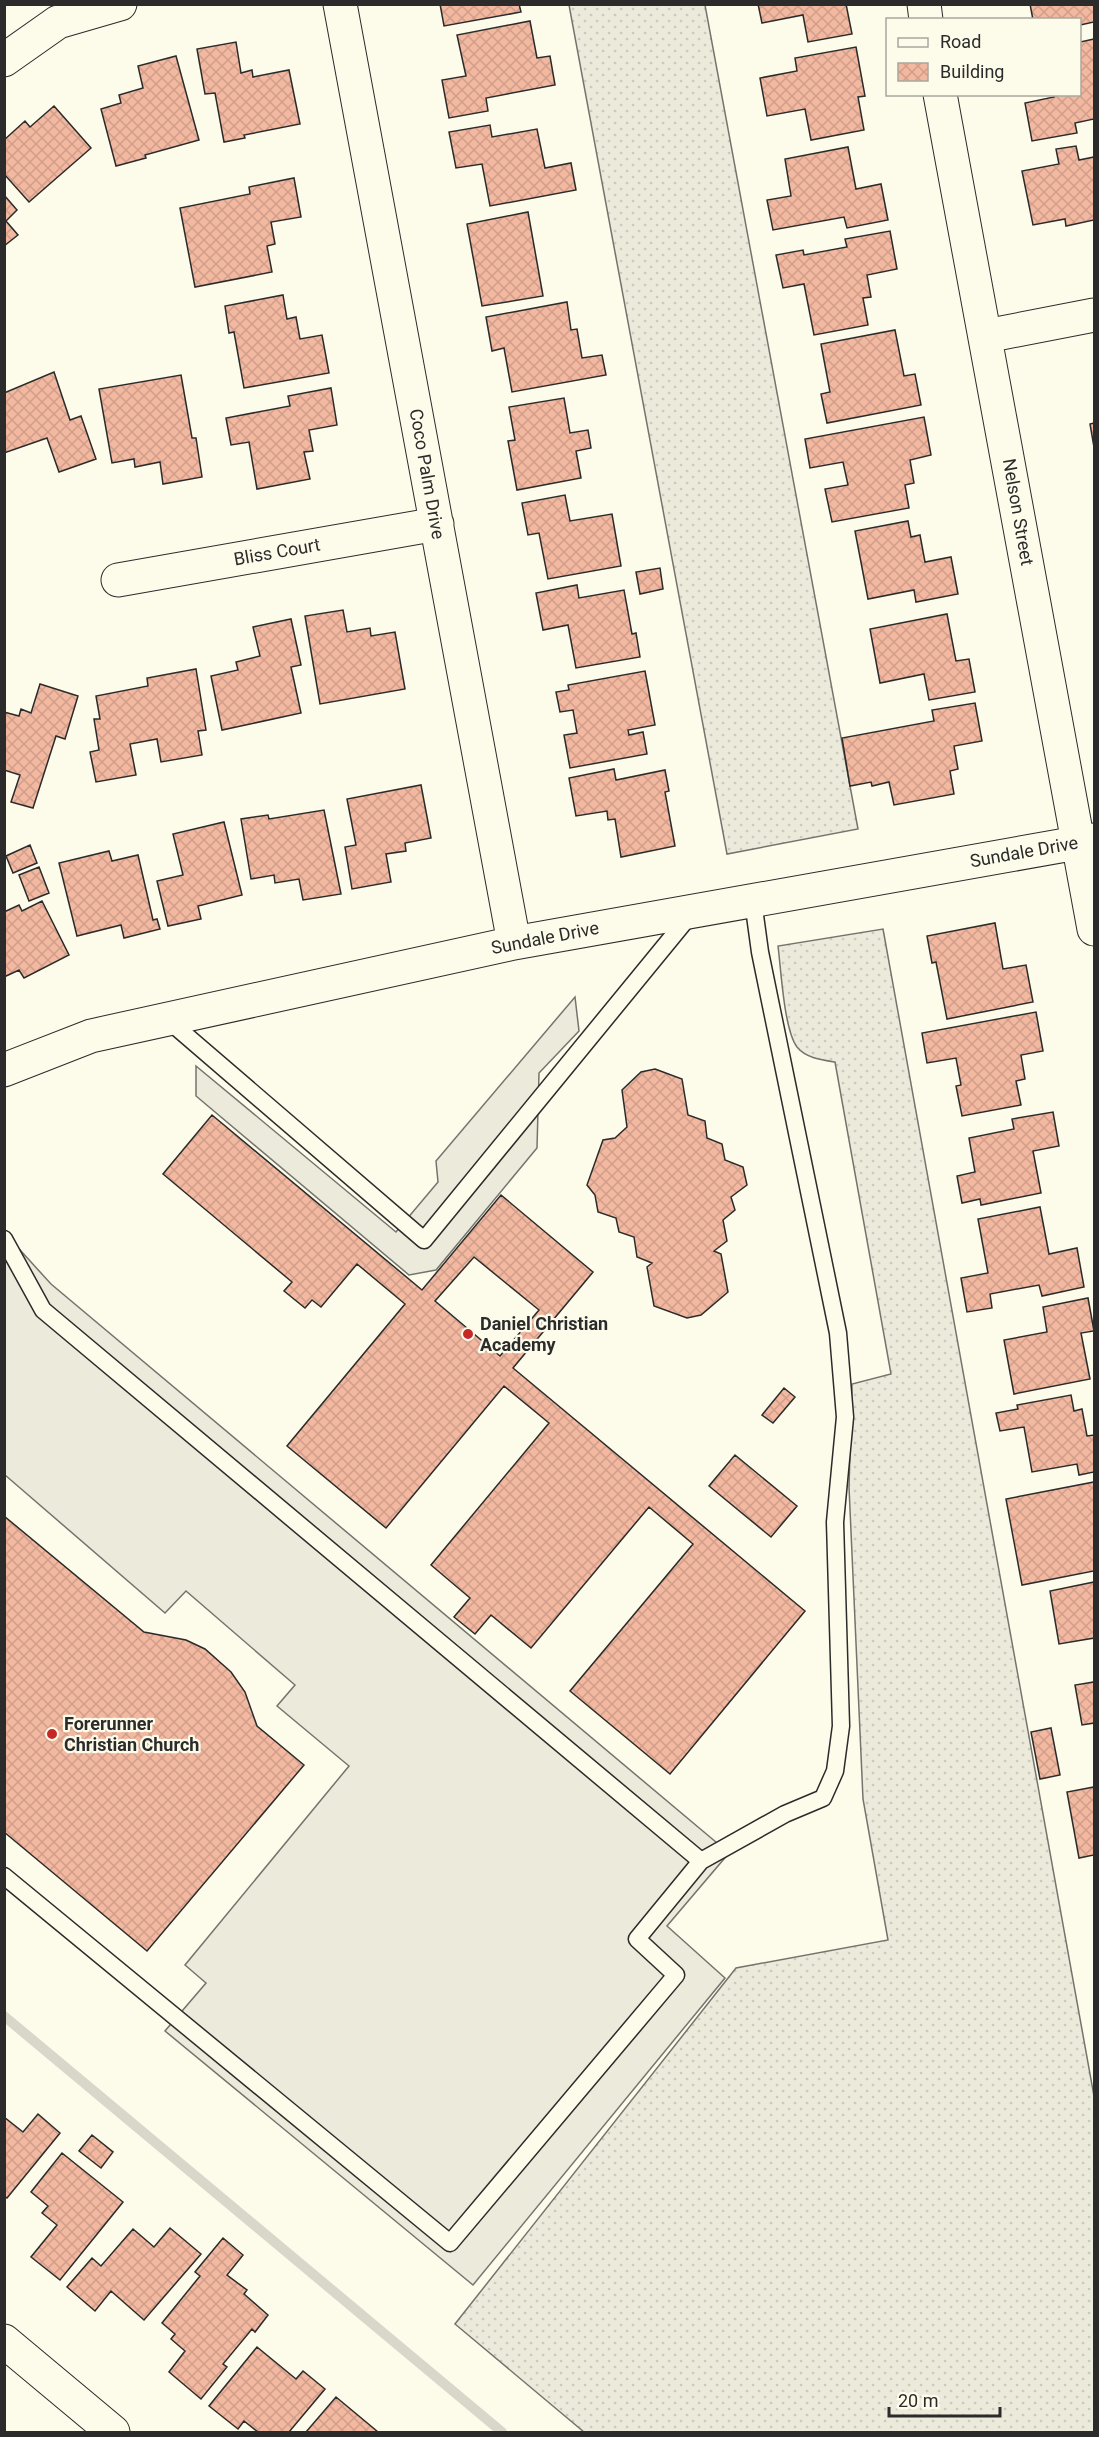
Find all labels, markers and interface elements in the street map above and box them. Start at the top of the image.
legend [886,18,1081,96]
text: Road [940,31,981,52]
text: Building [940,61,1004,82]
street label: Coco Palm Drive [406,407,449,541]
street label: Nelson Street [999,457,1038,567]
street label: Bliss Court [232,534,322,569]
street label: Sundale Drive [968,832,1080,871]
street label: Sundale Drive [489,917,601,958]
place label: Daniel Christian Academy [480,1313,608,1355]
marker: Daniel Christian Academy [461,1327,475,1341]
place label: Forerunner Christian Church [64,1713,199,1755]
marker: Forerunner Christian Church [45,1727,59,1741]
scale bar [889,2380,1000,2418]
text: 20 m [898,2390,938,2411]

